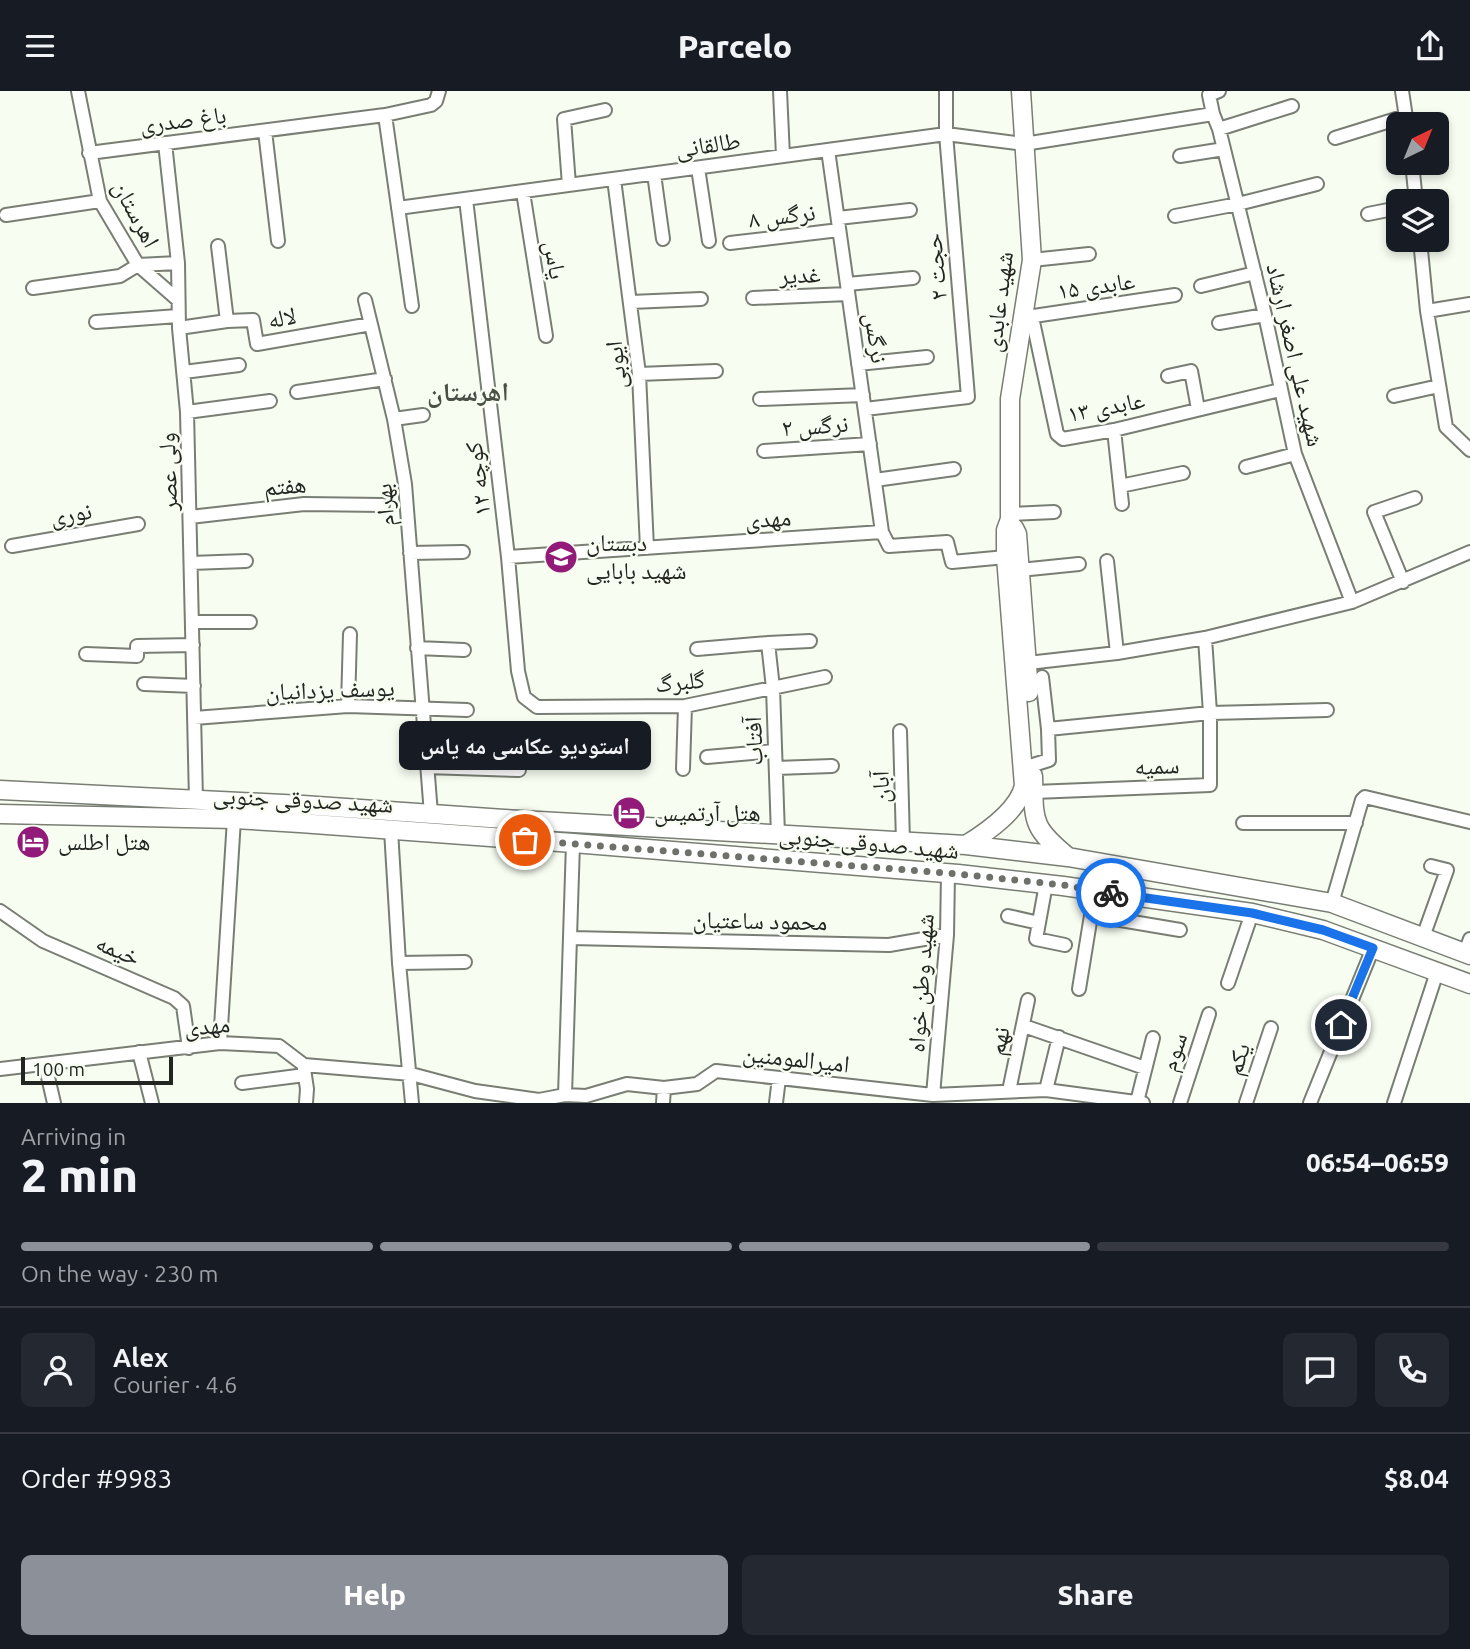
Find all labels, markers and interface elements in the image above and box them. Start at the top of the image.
icon: menu [21,27,59,65]
icon: share [1411,27,1449,65]
text: Parcelo [678,28,792,64]
street label: باغ صدری [138,101,228,140]
north arrow [1386,112,1449,175]
map controls [1386,112,1449,252]
street label: طالقانی [674,127,742,163]
street label: اهرستان [107,176,165,252]
button: layers [1386,189,1449,252]
street label: نرگس ۸ [747,198,817,234]
street label: حجت ۲ [919,232,952,302]
street label: یاس [538,239,572,281]
street label: شهید عابدی [979,250,1019,354]
street label: غدیر [778,260,821,289]
street label: شهید علی اصغر ارشاد [1260,261,1330,449]
street label: عابدی ۱۵ [1055,267,1137,305]
street label: لاله [266,302,298,333]
street label: نرگس [859,311,893,365]
street label: ایوبی [600,340,632,390]
district label: اهرستان [427,377,509,408]
street label: عابدی ۱۳ [1065,386,1147,428]
street label: نرگس ۲ [781,410,849,442]
street label: ولی عصر [153,432,183,513]
street label: کوچه ۱۲ [460,440,496,518]
street label: هفتم [262,470,308,504]
street label: بهرام [369,482,403,528]
street label: نوری [48,497,94,531]
street label: مهدی [744,503,792,535]
place label: دبستان شهید بابایی [586,529,687,585]
school or university icon: دبستان شهید بابایی [542,538,580,576]
street label: گلبرگ [654,665,706,698]
street label: یوسف یزدانیان [265,674,395,706]
street label: آفتاب [739,715,769,766]
callout: استودیو عکاسی مه یاس [399,721,651,770]
text: استودیو عکاسی مه یاس [420,733,630,758]
street label: سمیه [1134,751,1180,780]
street label: آبان [866,769,896,804]
street label: شهید صدوقی جنوبی [212,781,394,819]
hotel icon: هتل آرتمیس [610,794,648,832]
place label: هتل آرتمیس [654,799,761,827]
pin [495,810,555,870]
icon: bag [506,821,544,859]
street label: شهید صدوقی جنوبی [778,821,960,865]
hotel icon: هتل اطلس [14,823,52,861]
place label: هتل اطلس [58,828,150,856]
courier [1076,858,1146,928]
icon: bike [1092,874,1130,912]
street label: محمود ساعتیان [692,906,828,936]
street label: شهید وطن خواه [902,913,940,1053]
street label: خیمه [92,928,144,971]
pin [1311,995,1371,1055]
icon: home [1322,1006,1360,1044]
street label: مهدی [183,1010,231,1042]
street label: نهم [982,1024,1018,1058]
street label: سوم [1155,1029,1195,1075]
street label: امیرالمومنین [741,1039,851,1079]
street label: یکم [1220,1039,1258,1079]
scale bar [21,1054,173,1086]
text: 100 m [32,1058,85,1080]
text: Arriving in [21,1124,126,1149]
text: 06:54–06:59 [1306,1148,1449,1177]
text: 2 min [21,1149,138,1201]
text: On the way · 230 m [21,1261,218,1286]
button: person [21,1333,95,1407]
button: chat [1283,1333,1357,1407]
button: phone [1375,1333,1449,1407]
text: Alex [113,1343,168,1372]
text: Courier · 4.6 [113,1372,237,1397]
text: Order #9983 [21,1464,172,1493]
text: $8.04 [1384,1464,1449,1493]
button: Help [21,1555,728,1635]
button: Share [742,1555,1449,1635]

